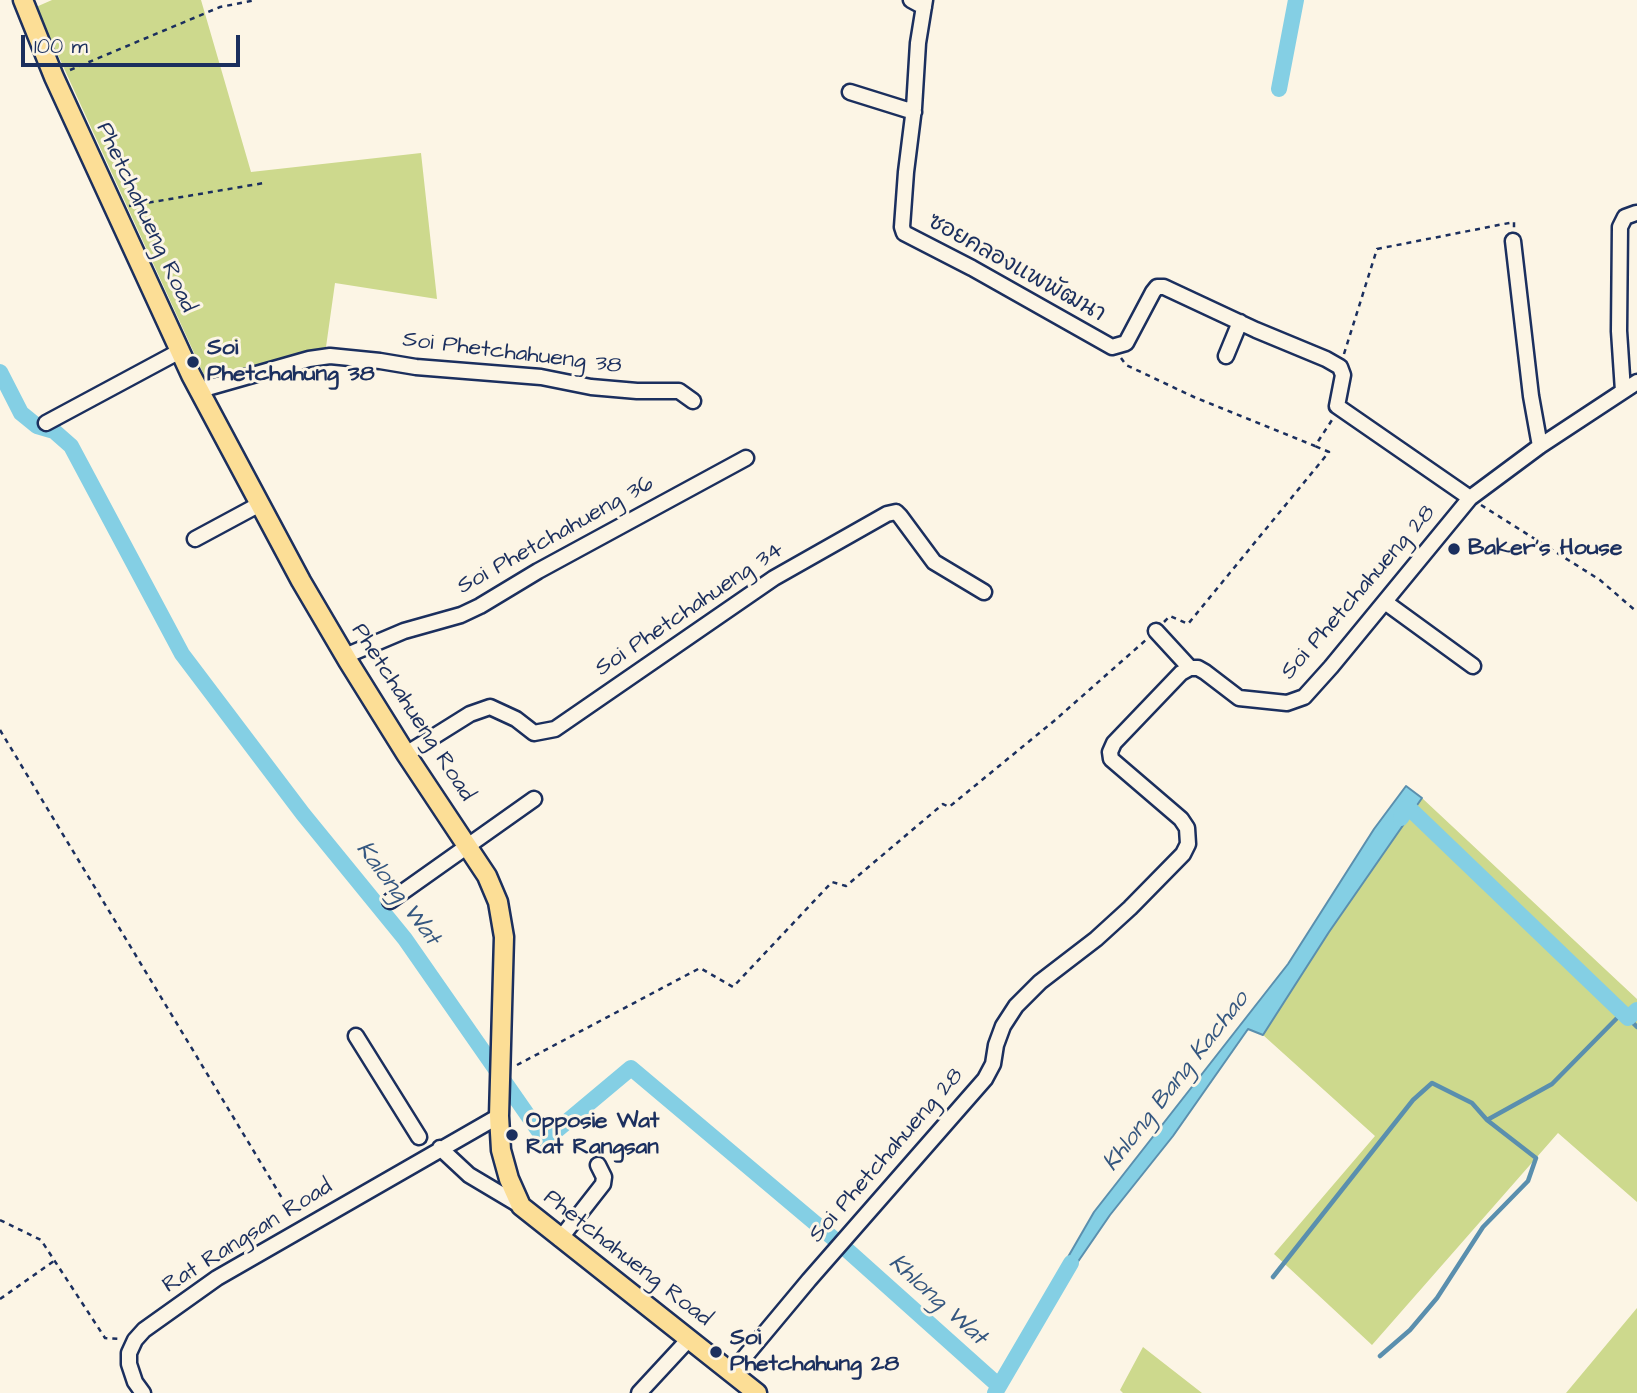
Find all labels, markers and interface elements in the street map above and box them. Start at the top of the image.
scale bar [24,21,243,65]
text: 100 m [34,32,88,61]
street label: Phetchahueng Road [89,119,201,317]
street label: ซอยคลองแพพัฒนา [922,209,1110,329]
street label: Soi Phetchahueng 38 [401,327,623,381]
place label: Soi Phetchahung 38 [207,335,375,389]
marker: Soi Phetchahung 38 [185,354,201,370]
street label: Soi Phetchahueng 36 [453,471,659,601]
street label: Soi Phetchahueng 28 [1276,500,1442,686]
place label: Baker's House [1468,535,1622,563]
street label: Soi Phetchahueng 34 [591,537,789,683]
marker: Baker's House [1446,541,1462,557]
street label: Phetchahueng Road [344,619,480,807]
water label: Kalong Wat [349,836,445,952]
water label: Khlong Bang Kachao [1098,986,1256,1178]
street label: Soi Phetchahueng 28 [804,1063,970,1249]
place label: Opposie Wat Rat Rangsan [526,1108,659,1162]
marker: Opposie Wat Rat Rangsan [504,1127,520,1143]
street label: Rat Rangsan Road [158,1174,338,1300]
street label: Phetchahueng Road [537,1185,717,1333]
water label: Khlong Wat [882,1249,992,1353]
place label: Soi Phetchahung 28 [730,1325,899,1379]
marker: Soi Phetchahung 28 [708,1344,724,1360]

